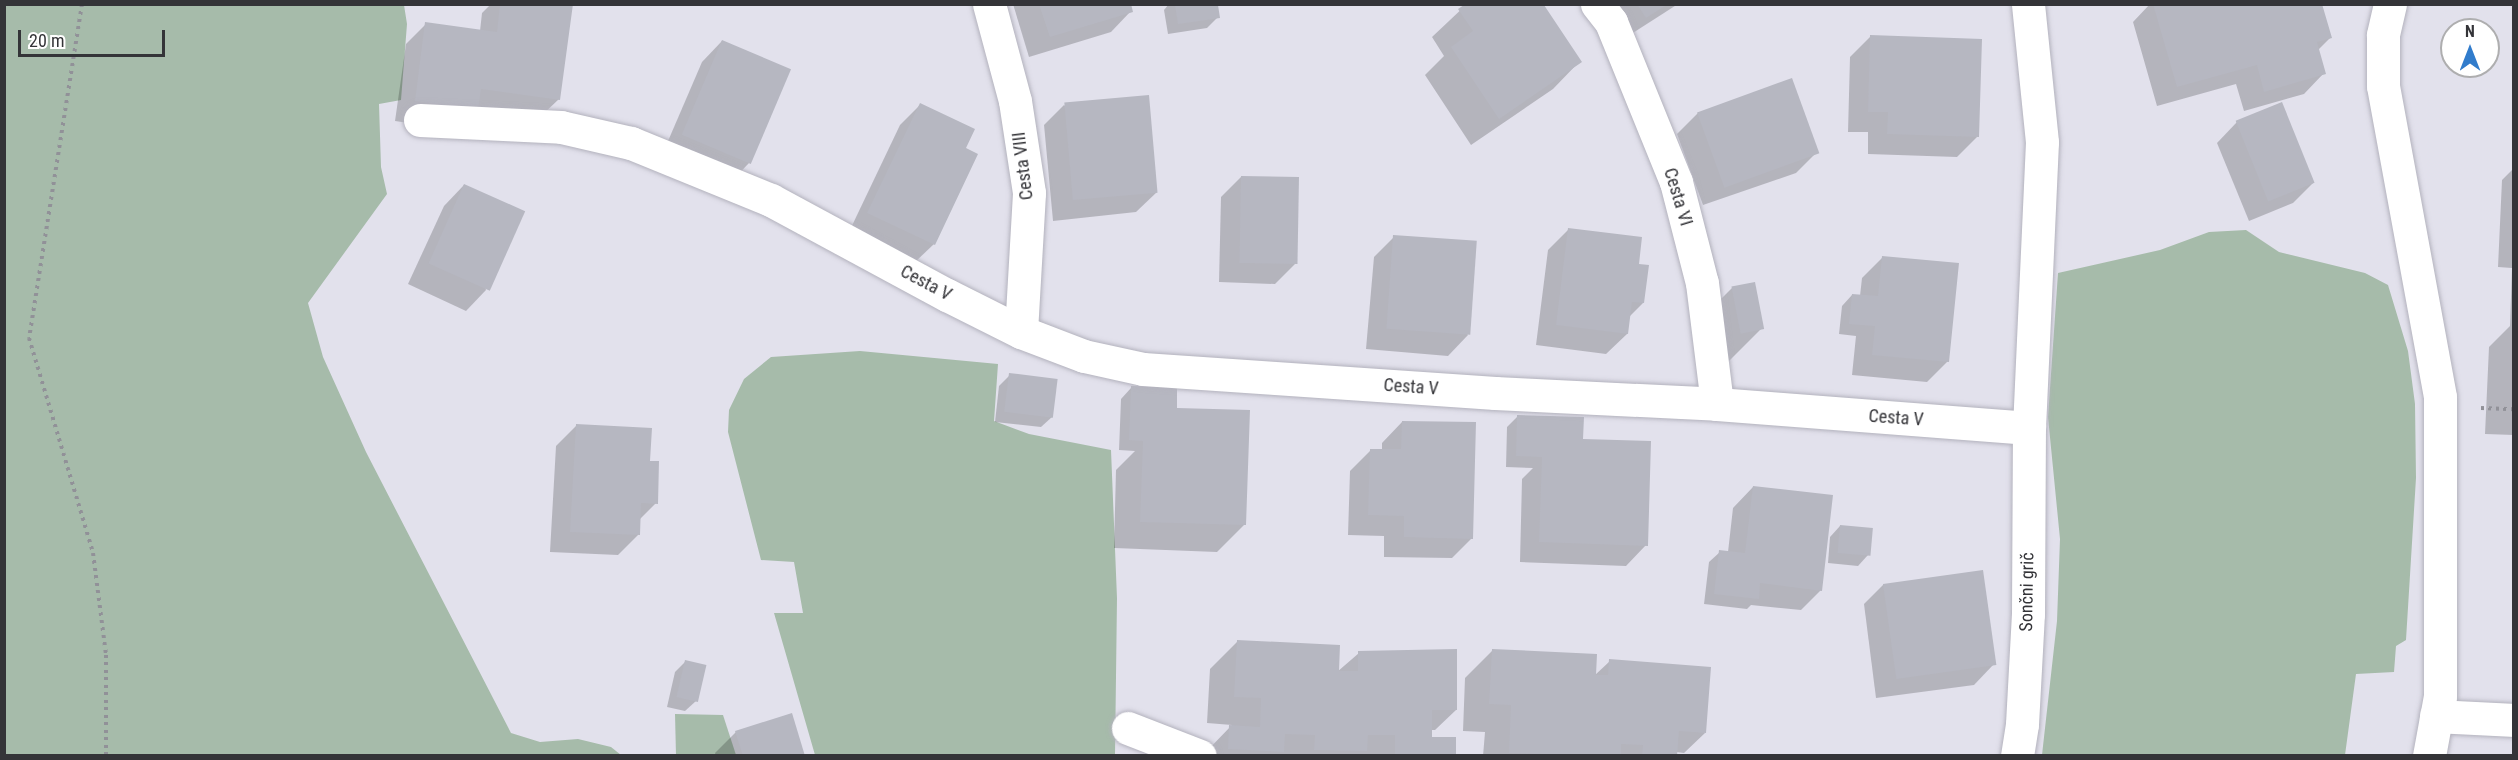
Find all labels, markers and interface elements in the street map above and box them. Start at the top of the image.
scale bar [21,18,168,56]
north arrow [2440,18,2500,78]
text: N [2465,22,2475,41]
text: 20 m [29,30,64,51]
street label: Cesta VIII [1008,131,1038,201]
street label: Cesta VI [1659,165,1697,229]
street label: Cesta V [897,261,955,305]
street label: Cesta V [1383,374,1439,400]
street label: Cesta V [1868,405,1924,431]
street label: Sončni grič [2016,552,2038,632]

